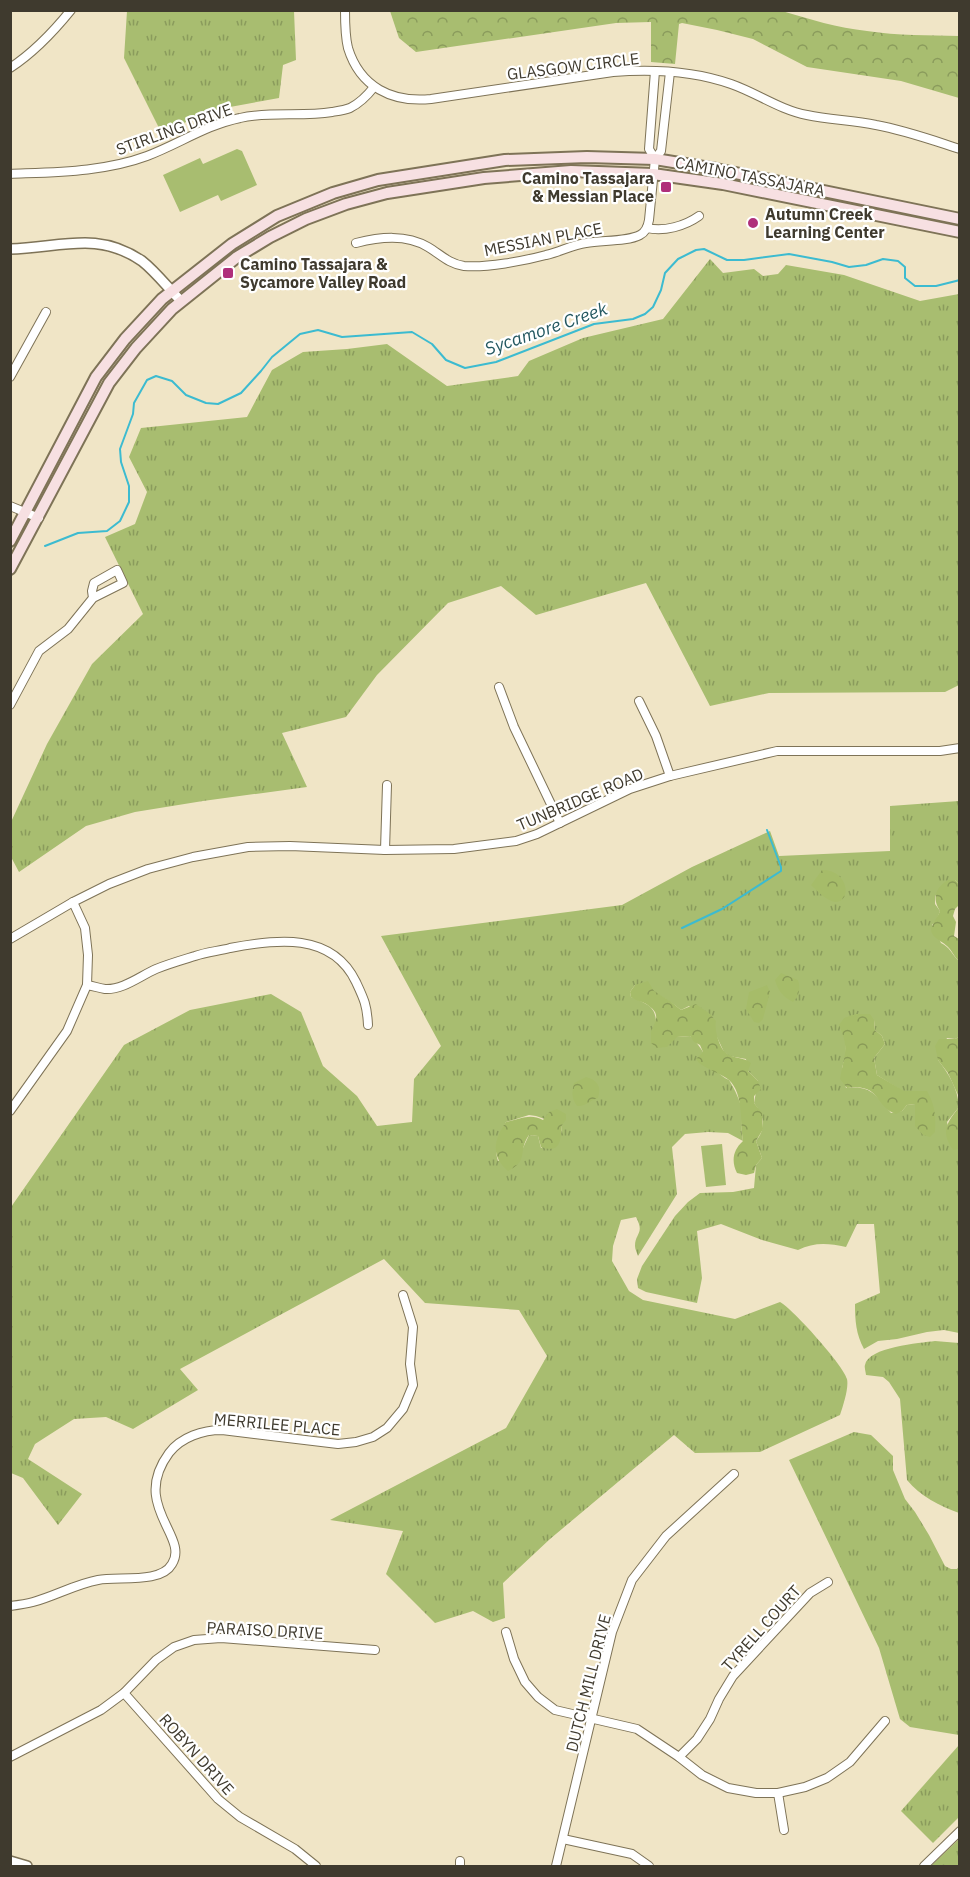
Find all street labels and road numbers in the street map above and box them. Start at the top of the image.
street label: GLASGOW CIRCLE [506,48,640,84]
street label: STIRLING DRIVE [113,99,235,159]
street label: CAMINO TASSAJARA [674,152,826,200]
street label: MESSIAN PLACE [482,218,604,260]
street label: TUNBRIDGE ROAD [514,763,646,835]
street label: MERRILEE PLACE [213,1409,341,1439]
street label: TYRELL COURT [717,1581,805,1675]
street label: DUTCH MILL DRIVE [561,1612,615,1754]
street label: PARAISO DRIVE [206,1617,324,1643]
street label: ROBYN DRIVE [155,1709,239,1799]

